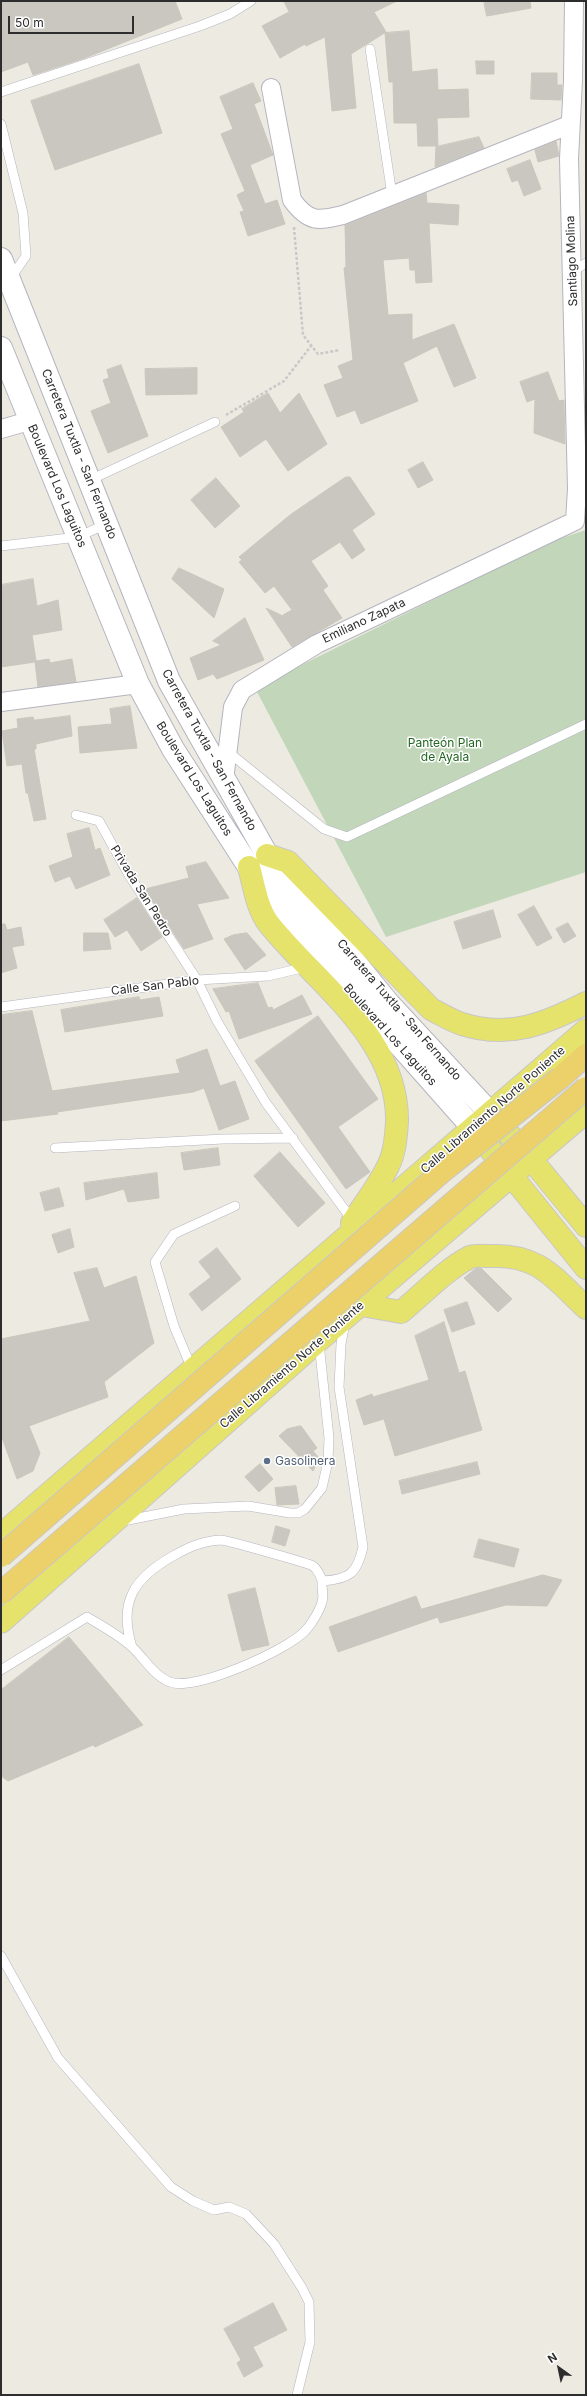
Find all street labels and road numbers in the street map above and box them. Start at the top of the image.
street label: Santiago Molina [563,215,581,307]
street label: Carretera Tuxtla - San Fernando [38,367,120,541]
street label: Boulevard Los Laguitos [25,422,89,550]
street label: Emiliano Zapata [320,595,408,647]
street label: Carretera Tuxtla - San Fernando [159,667,259,833]
street label: Boulevard Los Laguitos [153,719,235,839]
street label: Privada San Pedro [107,843,175,939]
street label: Carretera Tuxtla - San Fernando [334,937,464,1083]
street label: Calle San Pablo [110,973,200,999]
street label: Boulevard Los Laguitos [340,981,440,1089]
street label: Calle Libramiento Norte Poniente [418,1043,568,1177]
street label: Calle Libramiento Norte Poniente [217,1298,367,1432]

